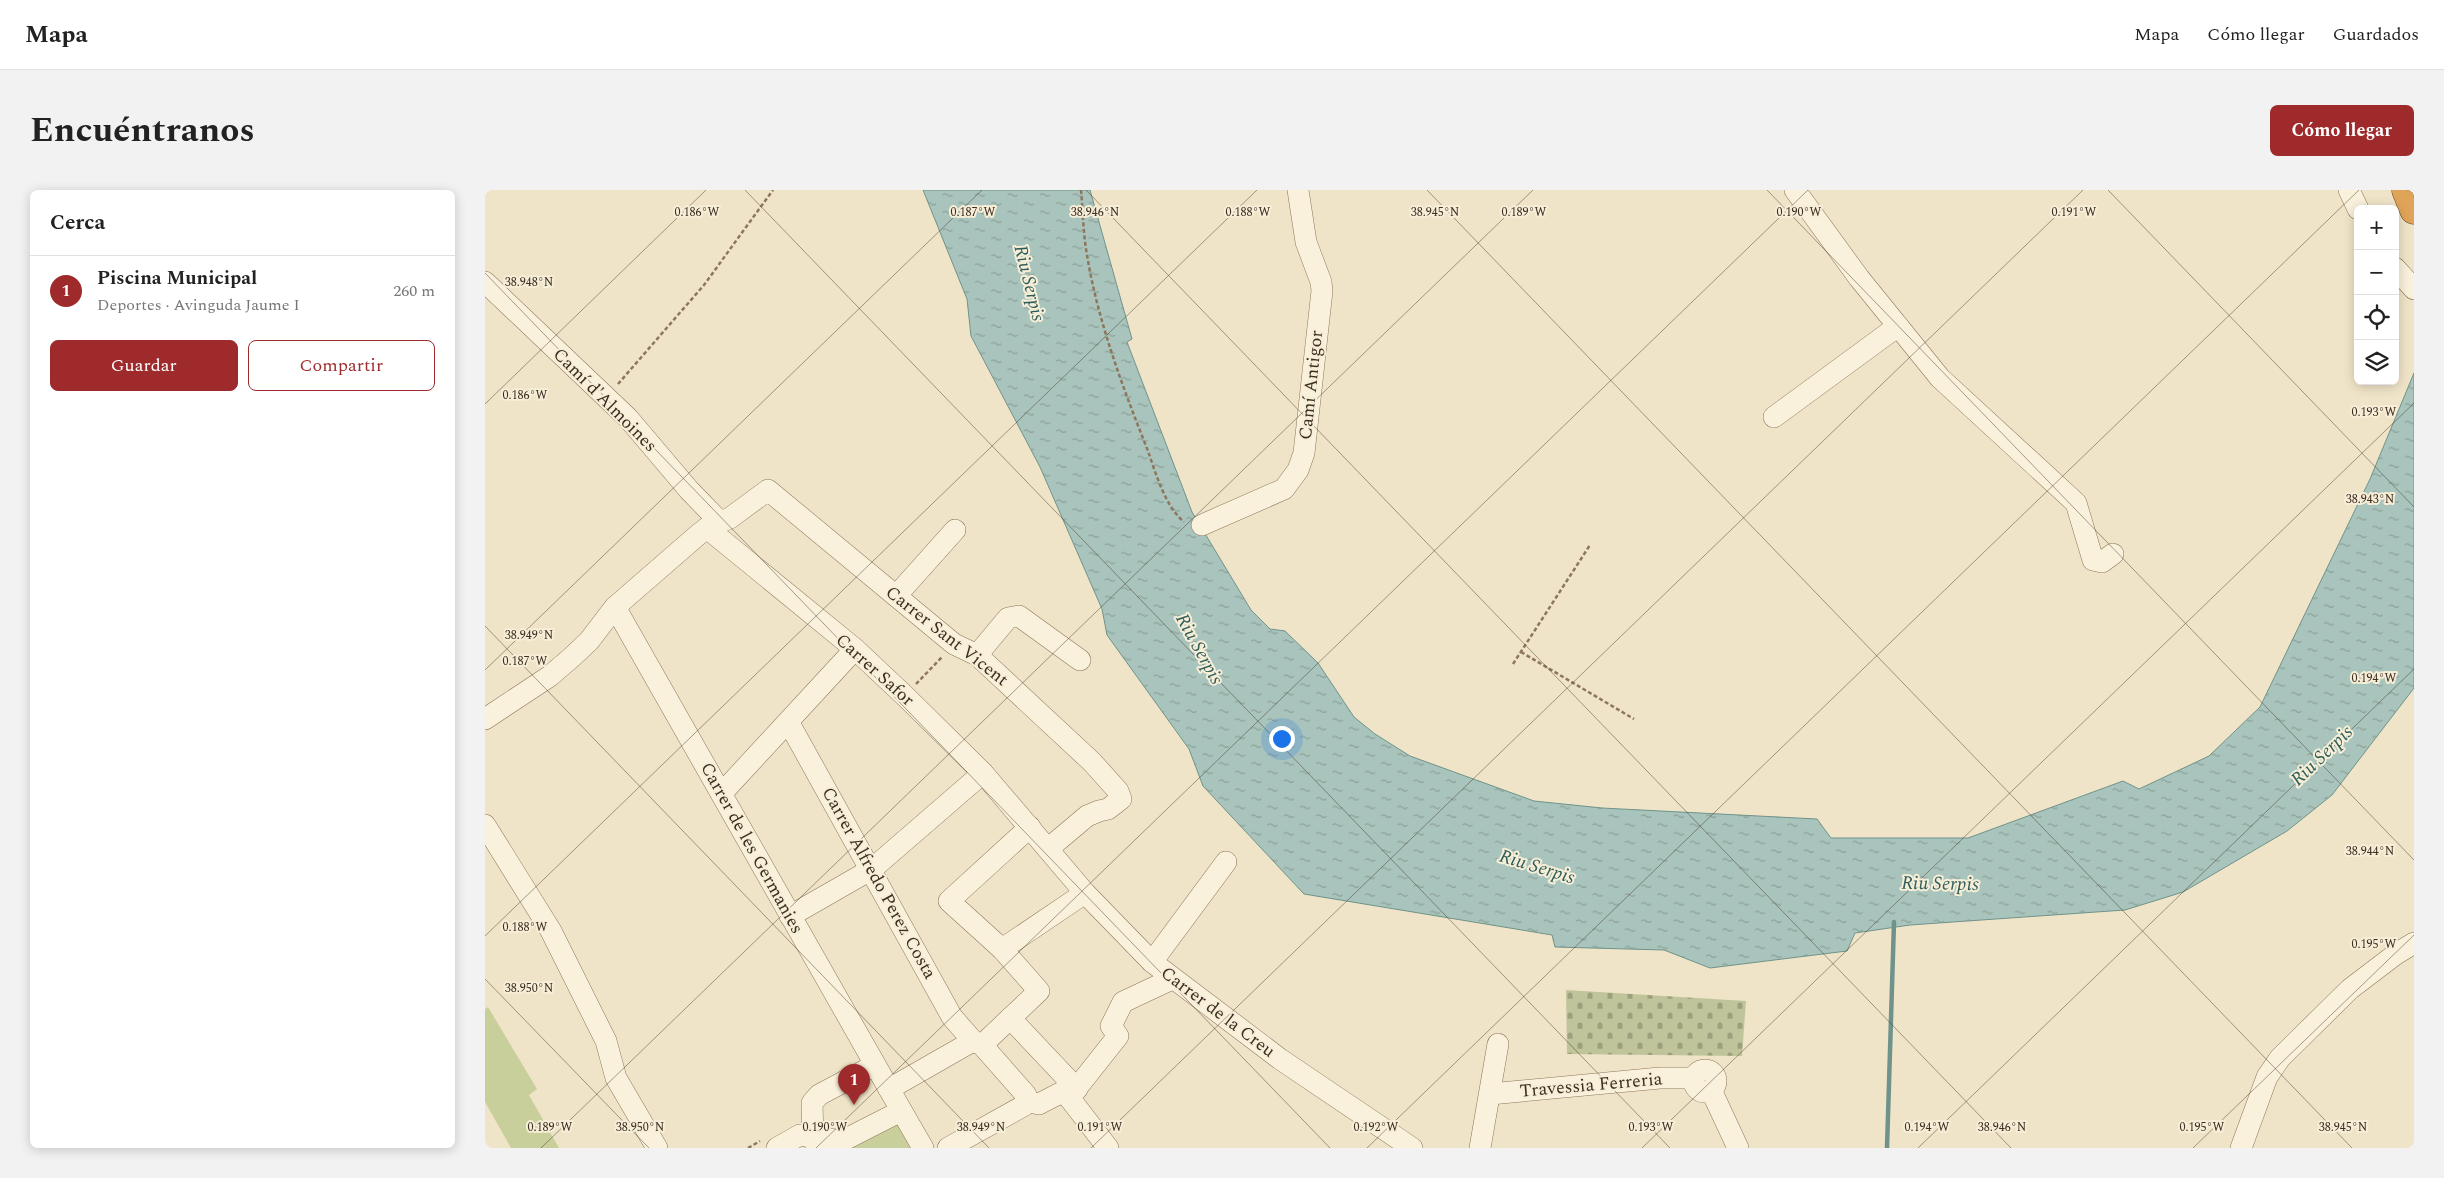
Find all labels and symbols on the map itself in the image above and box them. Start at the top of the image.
text: 0.186°W [675,203,720,222]
text: 0.187°W [951,203,996,222]
text: 38.946°N [1071,203,1119,222]
text: 0.188°W [1226,203,1271,222]
text: 38.945°N [1411,203,1459,222]
text: 0.189°W [1502,203,1547,222]
text: 0.190°W [1777,203,1822,222]
text: 0.191°W [2052,203,2097,222]
water label: Riu Serpis [1006,242,1053,324]
text: 38.948°N [505,273,553,292]
street label: Camí Antigor [1292,329,1330,441]
street label: Camí d'Almoines [547,342,663,458]
text: 0.186°W [503,386,548,405]
text: 0.193°W [2352,403,2397,422]
text: 38.943°N [2346,490,2394,509]
street label: Carrer Sant Vicent [880,579,1014,693]
water label: Riu Serpis [1168,608,1231,690]
text: 38.949°N [505,626,553,645]
street label: Carrer Safor [830,627,920,713]
text: 0.187°W [503,652,548,671]
text: 0.194°W [2352,669,2397,688]
water label: Riu Serpis [2284,718,2360,793]
your location [1269,726,1295,752]
street label: Carrer de les Germanies [694,757,810,939]
street label: Carrer Alfredo Perez Costa [815,782,943,984]
water label: Riu Serpis [1496,842,1579,892]
text: 38.944°N [2346,842,2394,861]
water label: Riu Serpis [1901,869,1979,899]
text: 0.188°W [503,918,548,937]
text: 0.195°W [2352,935,2397,954]
street label: Carrer de la Creu [1155,960,1281,1064]
text: 38.950°N [505,979,553,998]
pin: 1 [838,1064,870,1105]
street label: Travessia Ferreria [1518,1065,1664,1105]
text: 0.189°W [528,1118,573,1137]
text: 38.950°N [616,1118,664,1137]
text: 0.190°W [803,1118,848,1137]
text: 38.949°N [957,1118,1005,1137]
text: 0.191°W [1078,1118,1123,1137]
text: 0.192°W [1354,1118,1399,1137]
text: 0.193°W [1629,1118,1674,1137]
text: 0.194°W [1905,1118,1950,1137]
text: 38.946°N [1978,1118,2026,1137]
text: 0.195°W [2180,1118,2225,1137]
text: 38.945°N [2319,1118,2367,1137]

